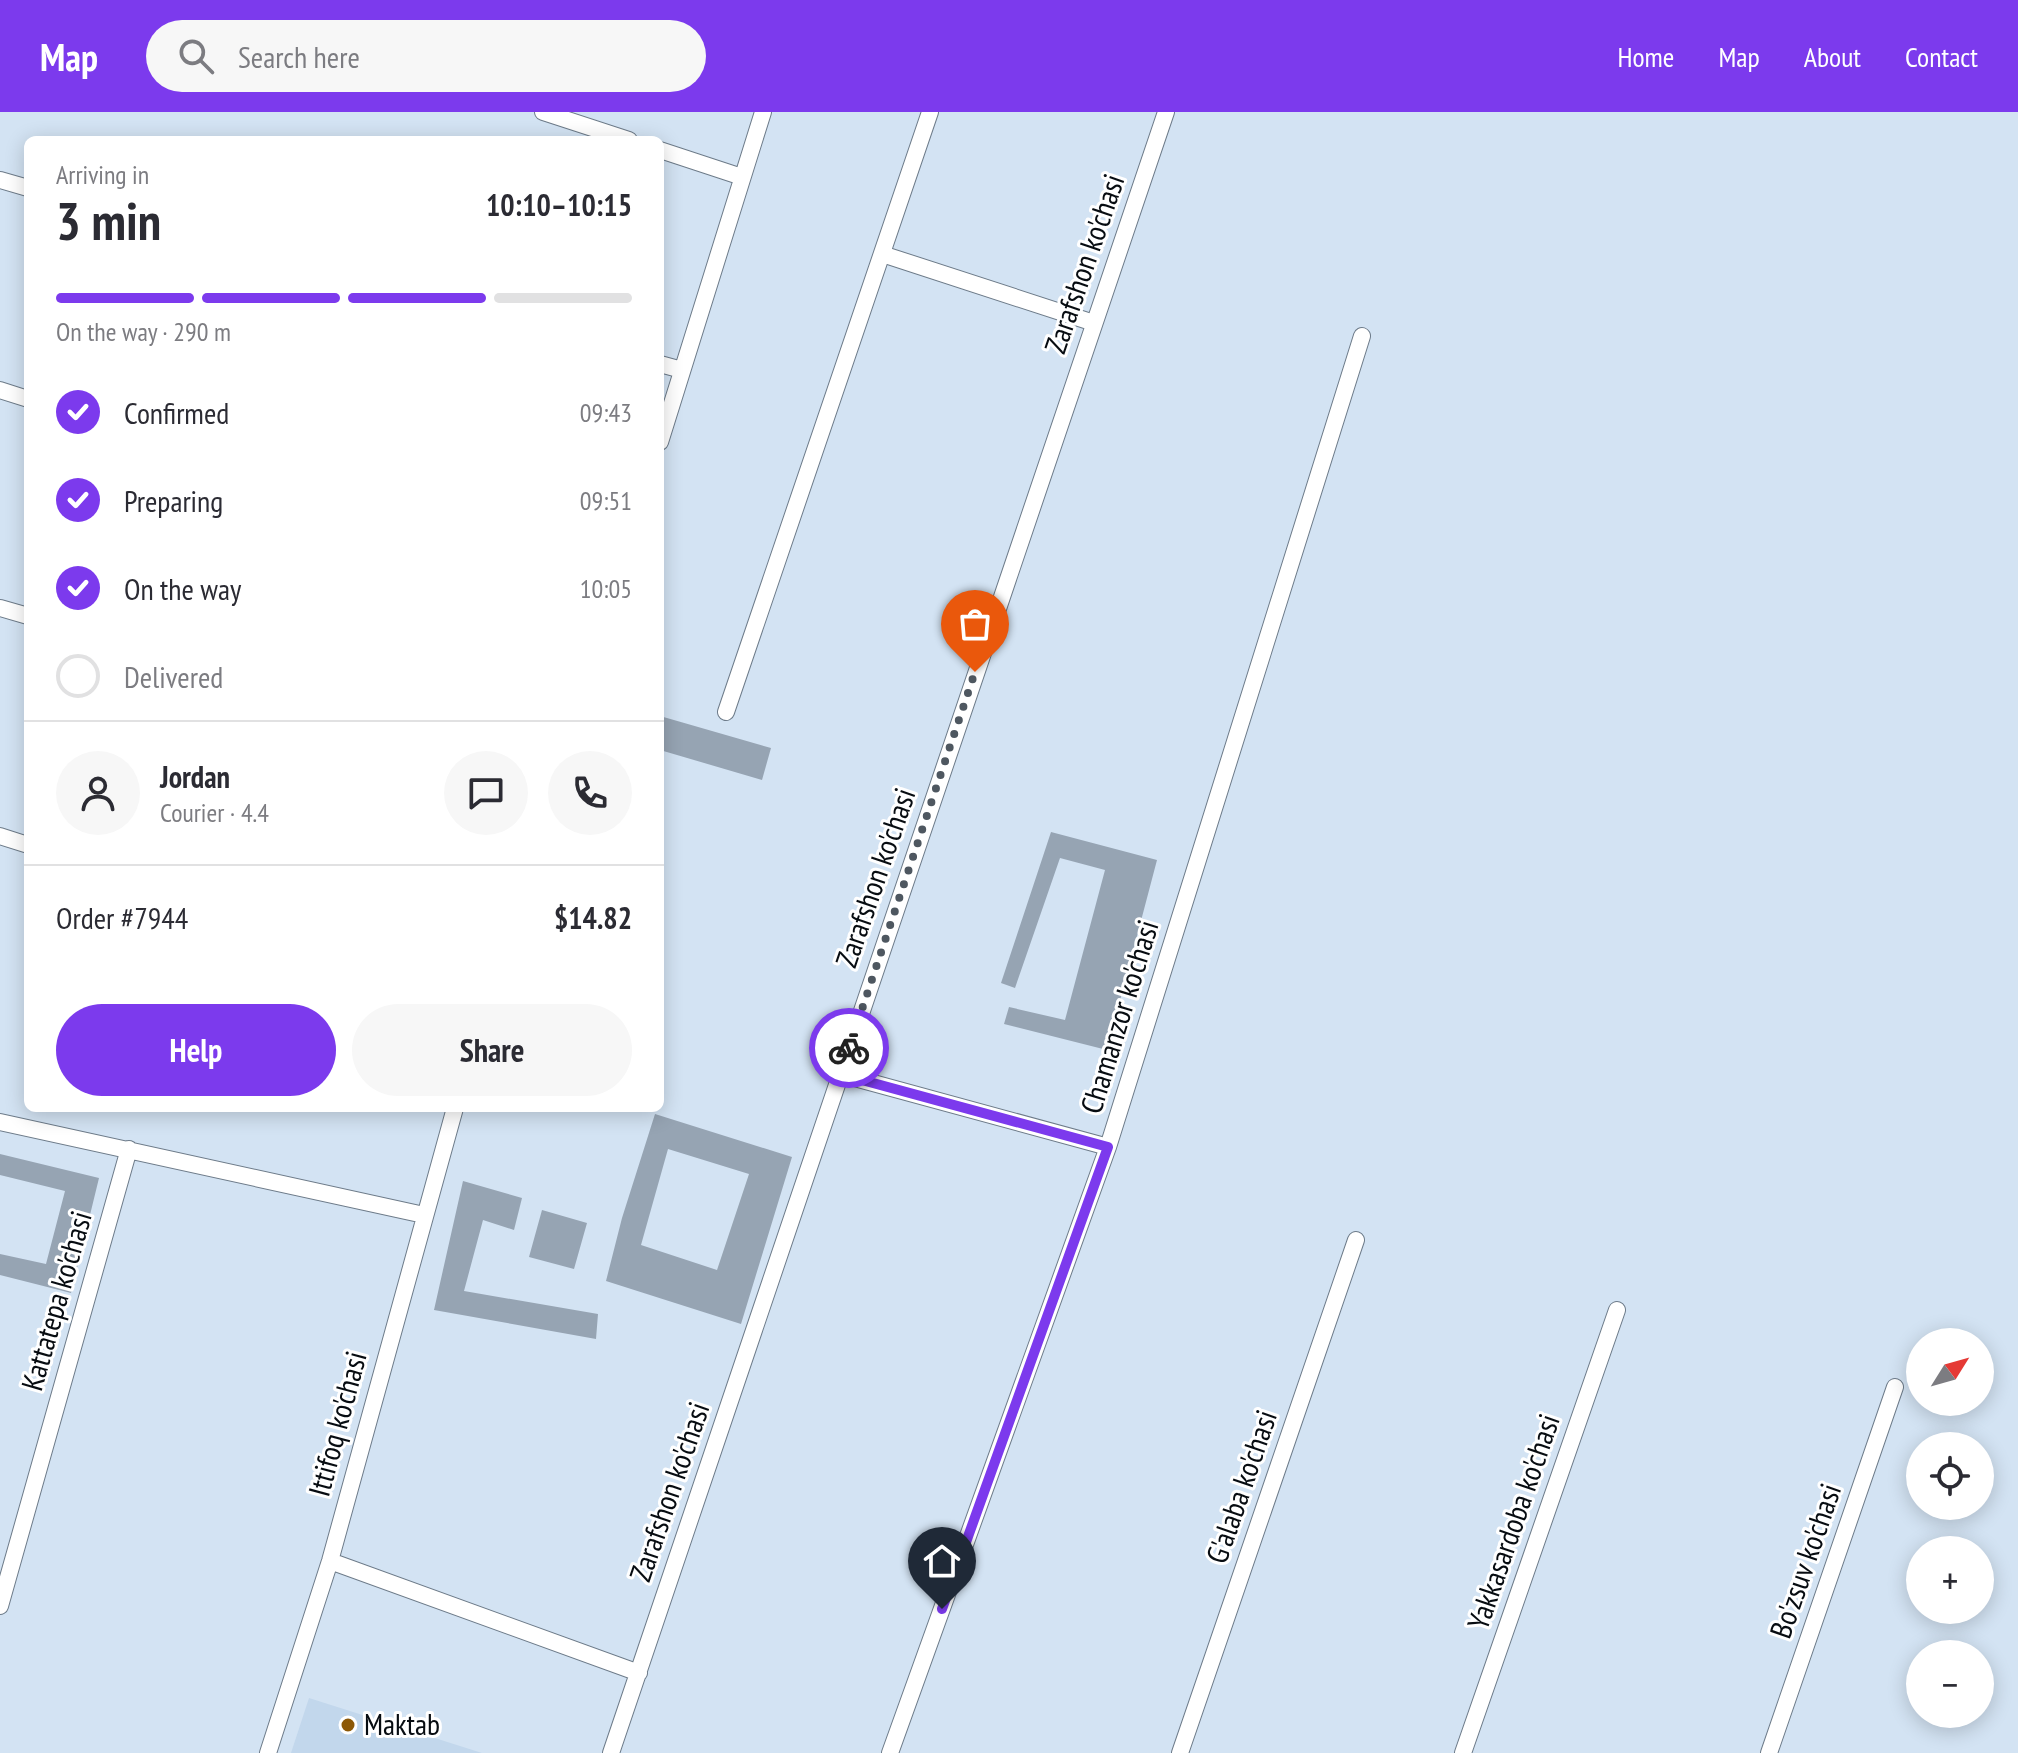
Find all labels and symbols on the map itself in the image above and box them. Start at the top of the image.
street label: Zarafshon ko'chasi [1035,169,1132,358]
pin [941,590,1009,672]
street label: Zarafshon ko'chasi [826,783,923,972]
street label: Chamanzor ko'chasi [1071,915,1166,1118]
courier [809,1008,889,1088]
street label: Kattatepa ko'chasi [11,1206,100,1395]
north arrow [1906,1328,1994,1416]
street label: Ittifoq ko'chasi [299,1347,375,1500]
street label: Zarafshon ko'chasi [620,1397,717,1586]
street label: G'alaba ko'chasi [1196,1405,1285,1568]
street label: Yakkasardoba ko'chasi [1457,1409,1568,1634]
street label: Bo'zsuv ko'chasi [1760,1478,1849,1643]
pin [908,1527,976,1609]
place label: Maktab [364,1704,440,1743]
marker: Maktab [339,1716,357,1734]

